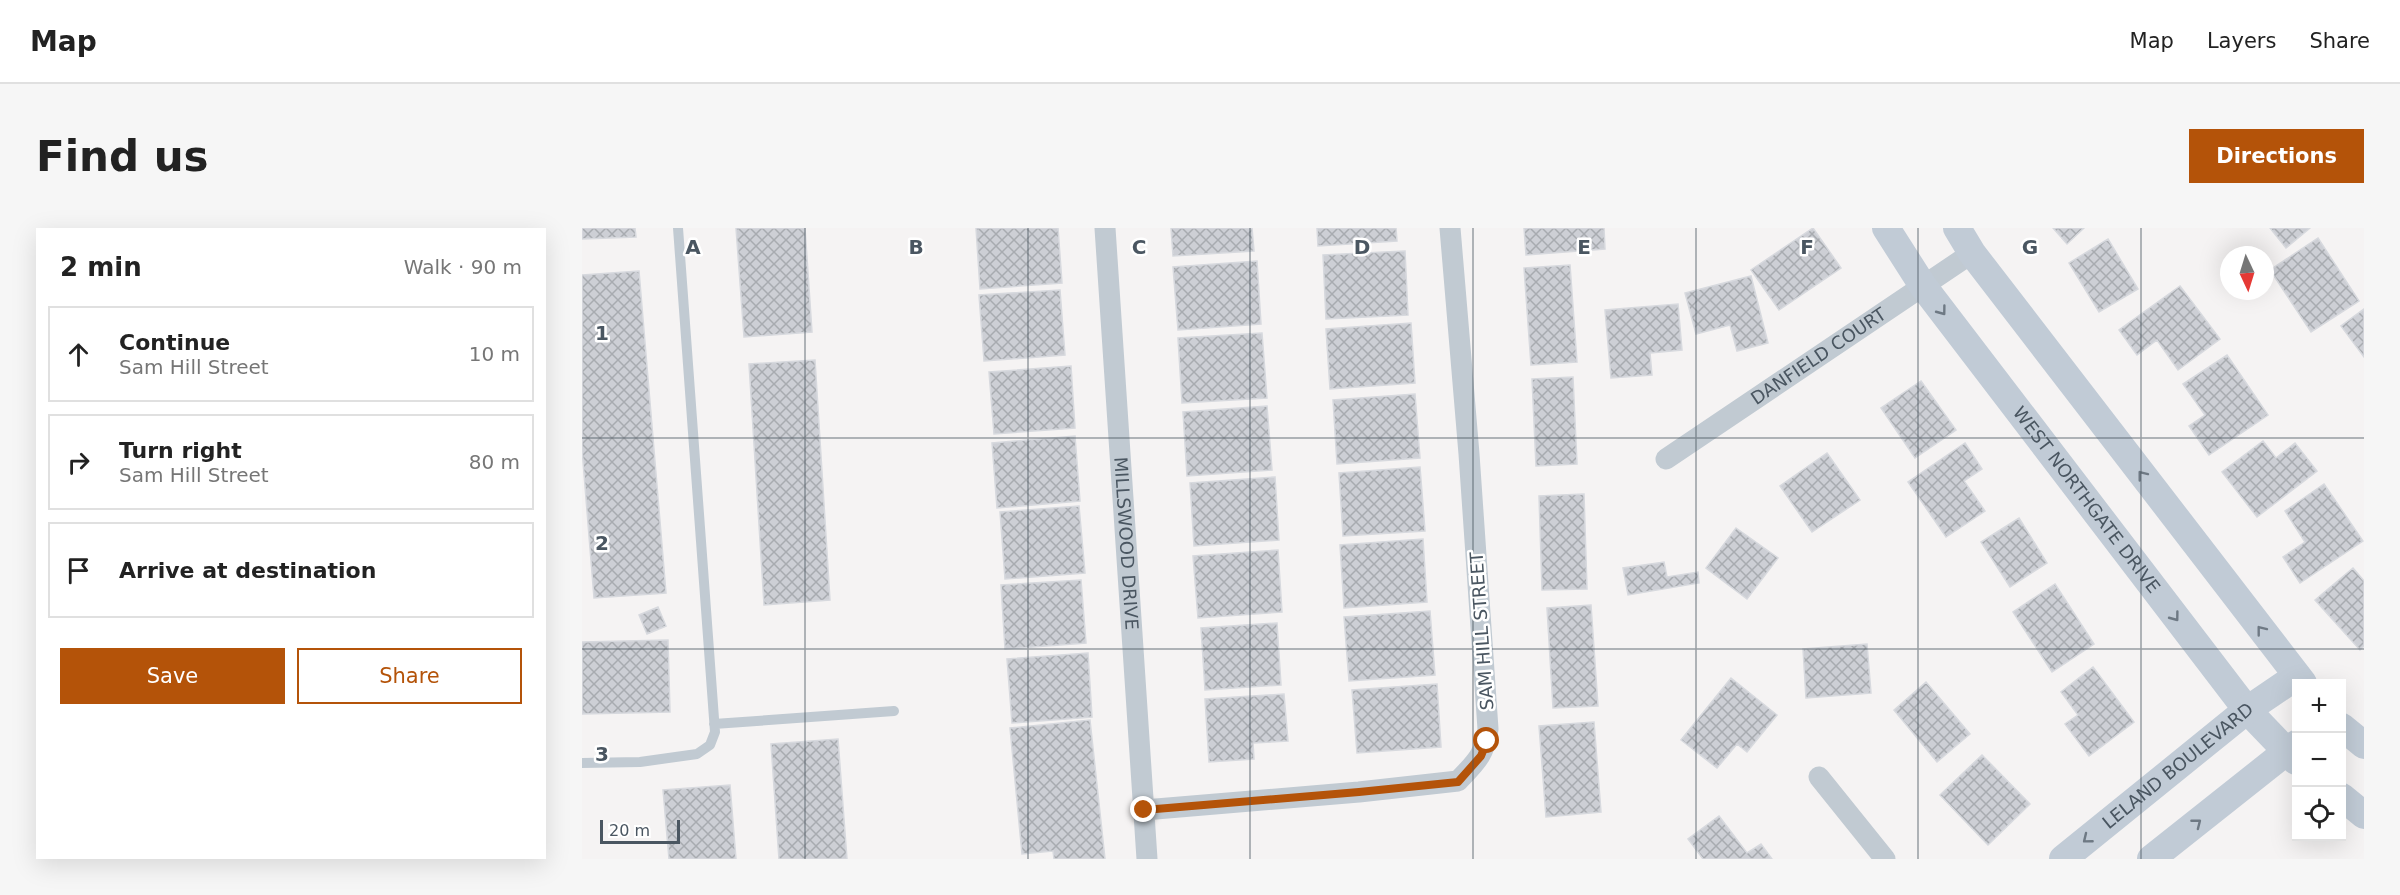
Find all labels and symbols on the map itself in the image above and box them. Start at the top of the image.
text: A [685,235,701,259]
text: B [908,235,924,259]
text: C [1132,235,1146,259]
text: D [1354,235,1370,259]
text: E [1577,235,1591,259]
text: F [1800,235,1814,259]
text: G [2022,235,2038,259]
north arrow [2220,246,2274,300]
street label: DANFIELD COURT [1747,302,1891,409]
one-way arrow [1935,305,1946,316]
text: 1 [595,321,609,345]
street label: WEST NORTHGATE DRIVE [2009,402,2165,597]
street label: MILLSWOOD DRIVE [1110,456,1143,631]
one-way arrow [2139,471,2150,482]
text: 2 [595,531,609,555]
street label: SAM HILL STREET [1465,550,1498,711]
one-way arrow [2168,610,2179,621]
one-way arrow [2258,625,2269,636]
street label: LELAND BOULEVARD [2098,698,2257,833]
route start [1473,727,1499,753]
text: 3 [595,742,609,766]
route end [1130,796,1156,822]
scale bar [600,817,680,844]
one-way arrow [2190,819,2201,830]
one-way arrow [2083,832,2094,843]

